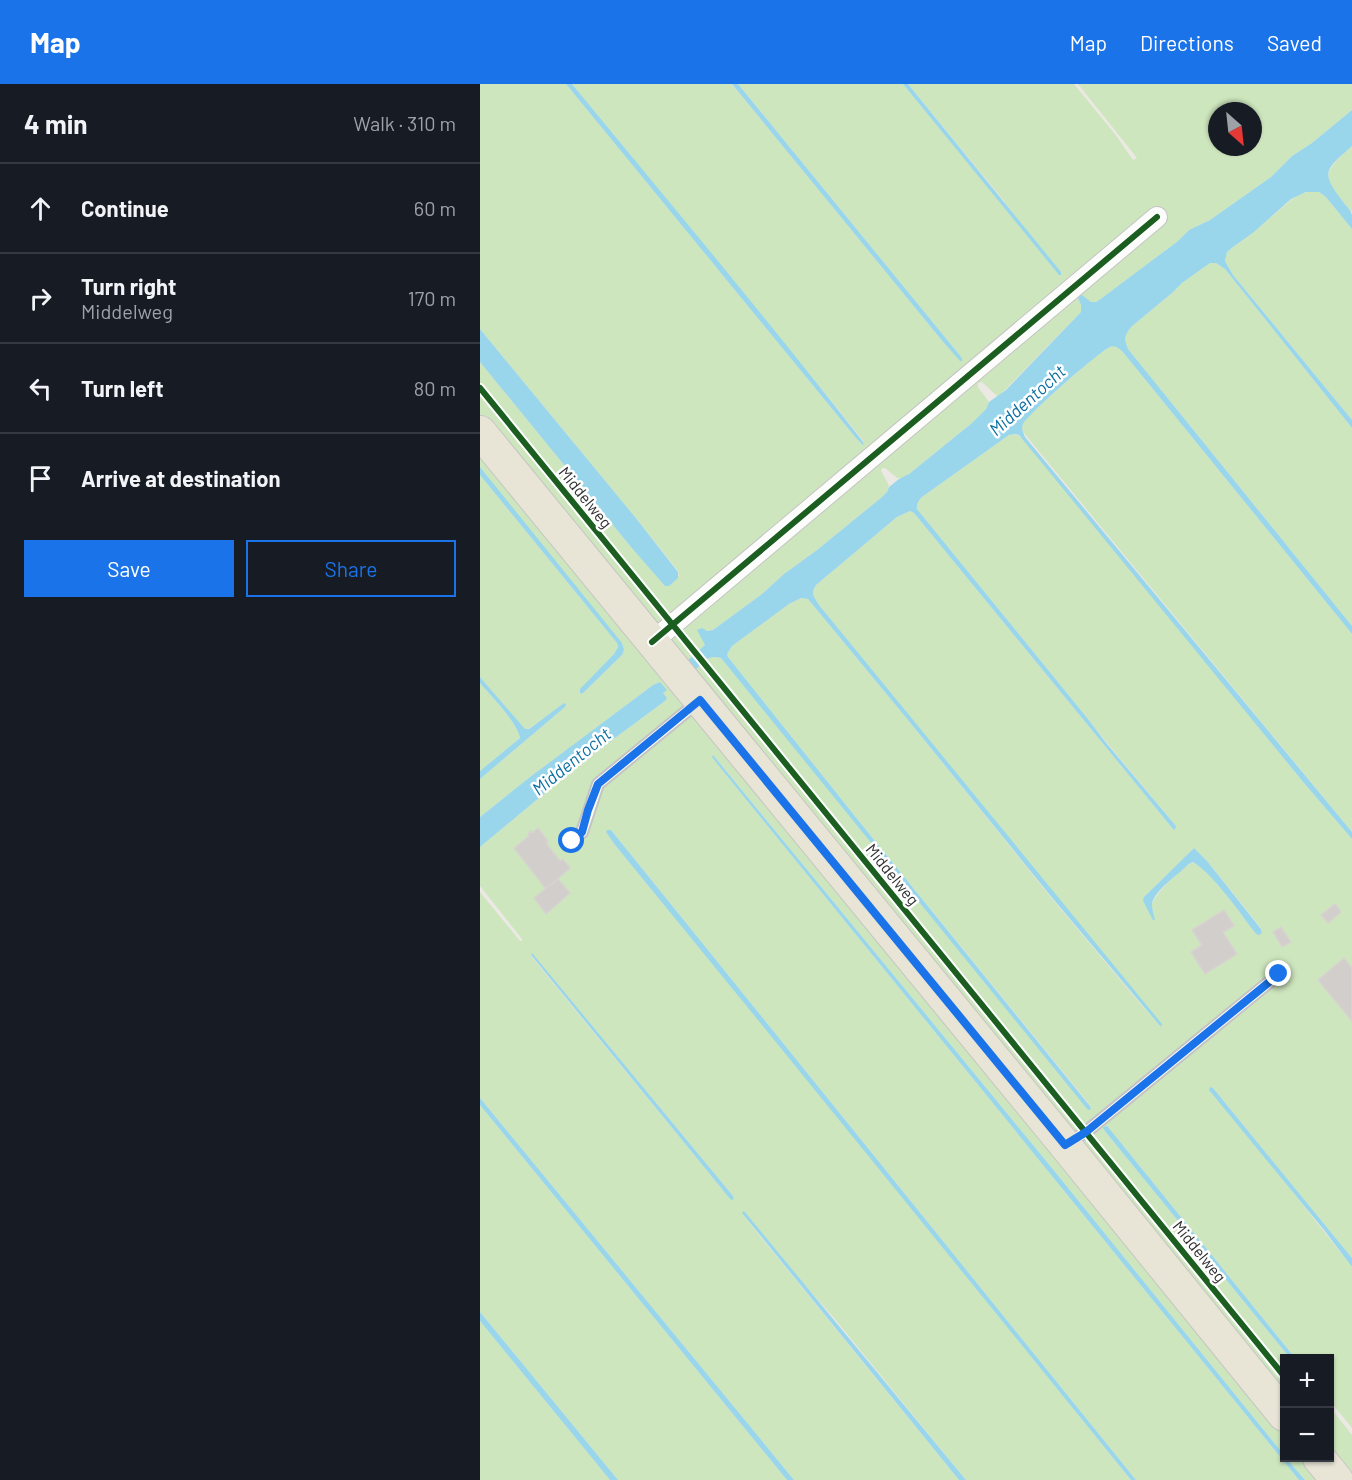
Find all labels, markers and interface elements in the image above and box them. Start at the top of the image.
text: Map [30,25,81,59]
text: Map [1070,30,1107,55]
text: Directions [1140,30,1234,55]
text: Saved [1267,30,1322,55]
north arrow [1208,102,1262,156]
text: 4 min [24,108,88,139]
text: Walk · 310 m [353,111,456,135]
icon: ahead [24,192,57,225]
text: Continue [81,195,169,221]
text: 60 m [414,196,456,220]
text: Turn right [81,273,176,299]
icon: right [24,282,57,315]
text: 170 m [408,286,456,310]
text: Middelweg [81,299,173,323]
water label: Middentocht [984,360,1070,440]
icon: left [24,372,57,405]
text: Turn left [81,375,164,401]
text: 80 m [414,376,456,400]
icon: arrive [24,462,57,495]
street label: Middelweg [555,462,617,532]
text: Arrive at destination [81,465,280,491]
button: Save [24,540,234,597]
button: Share [246,540,456,597]
water label: Middentocht [527,722,615,799]
route start [558,827,584,853]
street label: Middelweg [862,839,924,909]
route end [1265,960,1291,986]
street label: Middelweg [1169,1216,1231,1286]
map controls [1280,1354,1334,1462]
button: + [1280,1354,1334,1408]
button: − [1280,1408,1334,1462]

